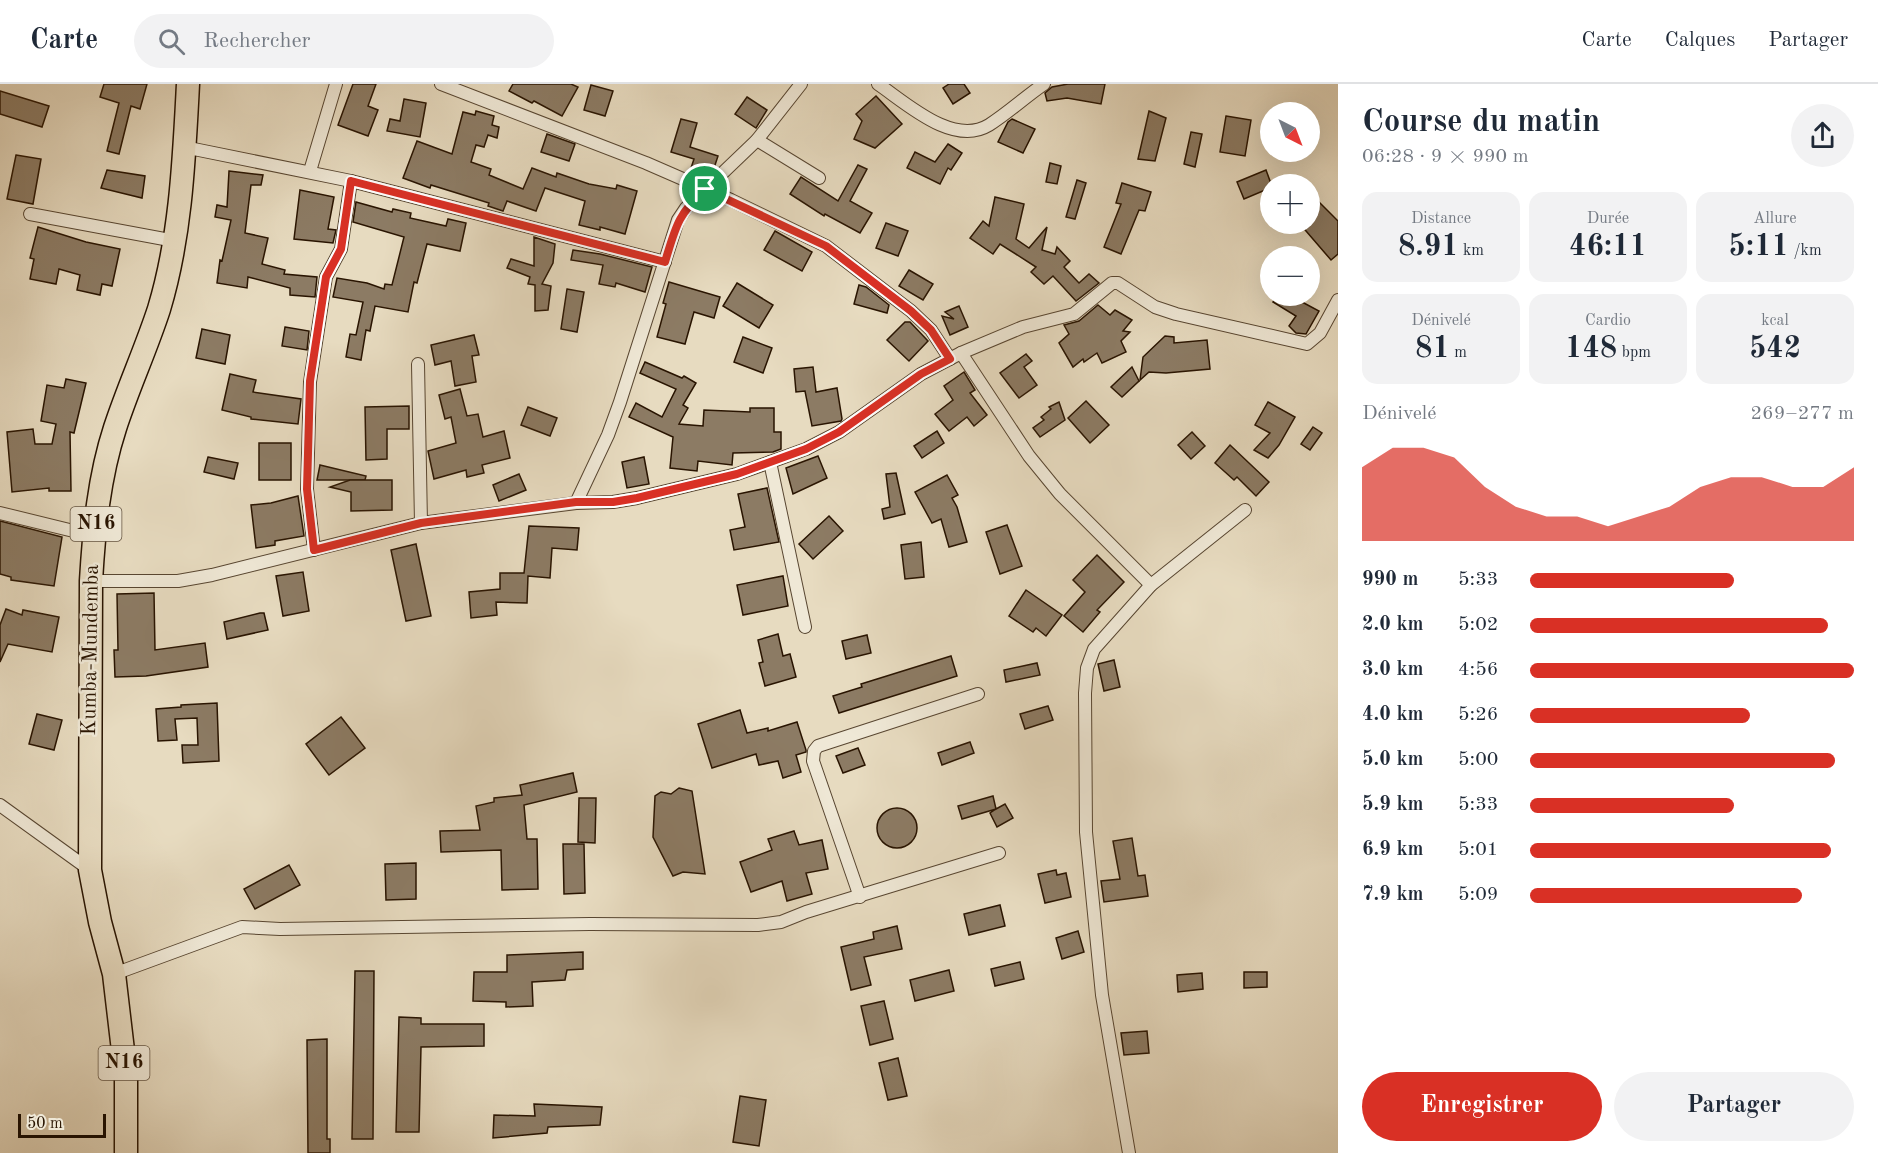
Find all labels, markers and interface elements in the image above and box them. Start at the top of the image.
search box [134,14,554,68]
icon: search [155,25,188,58]
text: Carte [30,27,98,55]
text: Rechercher [203,30,311,52]
text: Carte [1582,30,1632,51]
text: Calques [1665,30,1735,51]
text: Partager [1768,30,1848,51]
north arrow [1260,102,1320,162]
map controls [1260,102,1320,306]
button: share [1791,104,1854,167]
text: Course du matin [1362,106,1600,139]
text: 06:28 · 9 × 990 m [1362,147,1529,167]
pin [679,163,730,214]
icon: arrive [688,172,721,205]
button: + [1260,174,1320,234]
text: Distance [1411,211,1471,227]
text: Durée [1587,211,1629,227]
text: Allure [1753,211,1797,227]
text: 8.91 [1398,232,1459,262]
text: 46:11 [1569,232,1647,262]
text: 5:11 [1728,232,1789,262]
text: km [1459,243,1484,259]
text: /km [1789,243,1822,259]
button: − [1260,246,1320,306]
text: Dénivelé [1411,313,1471,329]
text: Cardio [1585,313,1631,329]
text: kcal [1761,313,1789,329]
text: 81 [1415,334,1450,364]
text: 148 [1565,334,1617,364]
text: 542 [1749,334,1801,364]
text: m [1450,345,1467,361]
text: bpm [1617,345,1651,361]
text: Dénivelé [1362,404,1436,424]
text: 269–277 m [1751,404,1854,424]
road number: N16 [70,507,122,541]
street label: Kumba-Mundemba [79,564,103,736]
text: 990 m [1362,570,1418,590]
text: 5:33 [1458,570,1498,590]
text: 2.0 km [1362,615,1424,635]
text: 5:02 [1458,615,1498,635]
text: 3.0 km [1362,660,1424,680]
text: 4:56 [1458,660,1498,680]
text: 4.0 km [1362,705,1424,725]
text: 5:26 [1458,705,1498,725]
text: 5.0 km [1362,750,1424,770]
text: 5:00 [1458,750,1498,770]
text: 5.9 km [1362,795,1424,815]
text: 5:33 [1458,795,1498,815]
text: 6.9 km [1362,840,1424,860]
text: 5:01 [1458,840,1498,860]
text: 7.9 km [1362,885,1424,905]
text: 5:09 [1458,885,1498,905]
road number: N16 [98,1046,150,1080]
button: Enregistrer [1362,1072,1602,1141]
button: Partager [1614,1072,1854,1141]
scale bar [18,1111,106,1138]
text: 50 m [27,1116,63,1132]

